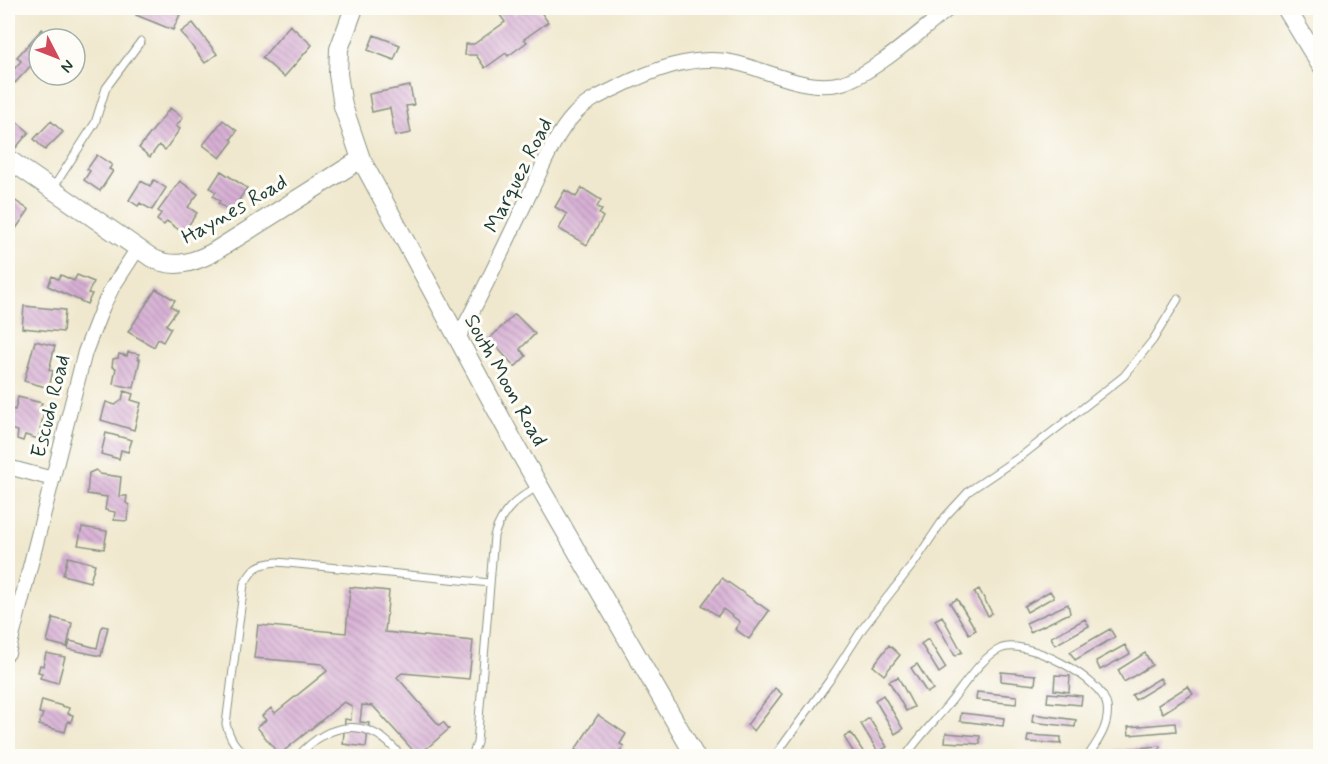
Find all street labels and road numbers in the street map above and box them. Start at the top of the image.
street label: Marquez Road [478,113,560,238]
street label: Haynes Road [177,168,292,251]
street label: South Moon Road [457,309,553,452]
street label: Escudo Road [25,352,77,461]

